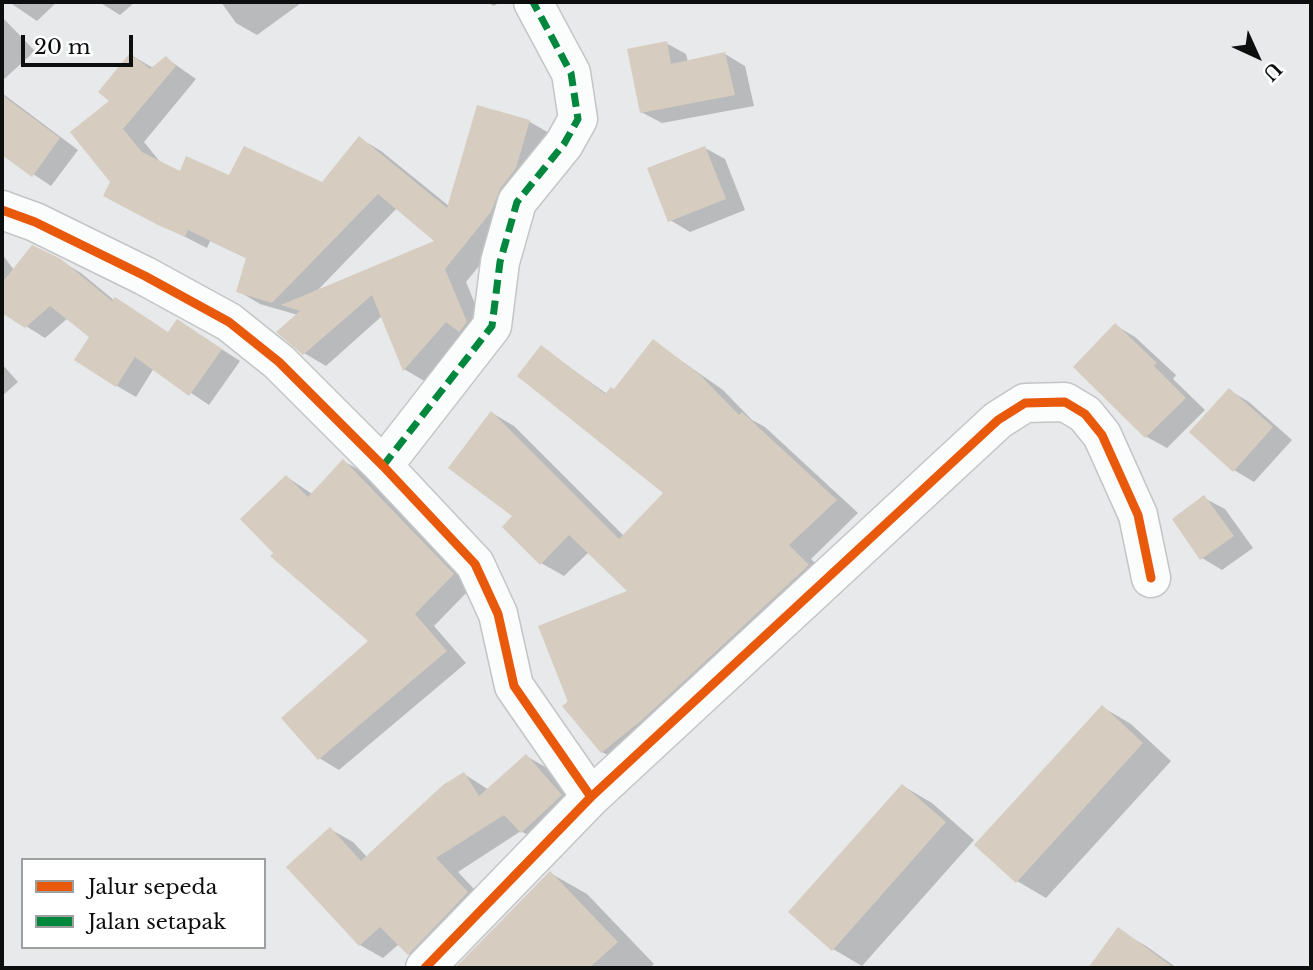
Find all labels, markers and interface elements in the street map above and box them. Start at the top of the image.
scale bar [24,21,136,65]
north arrow [1222,21,1292,91]
text: 20 m [34,34,91,60]
text: U [1258,57,1286,85]
legend [21,858,266,949]
text: Jalur sepeda [88,874,217,900]
text: Jalan setapak [88,909,226,935]

